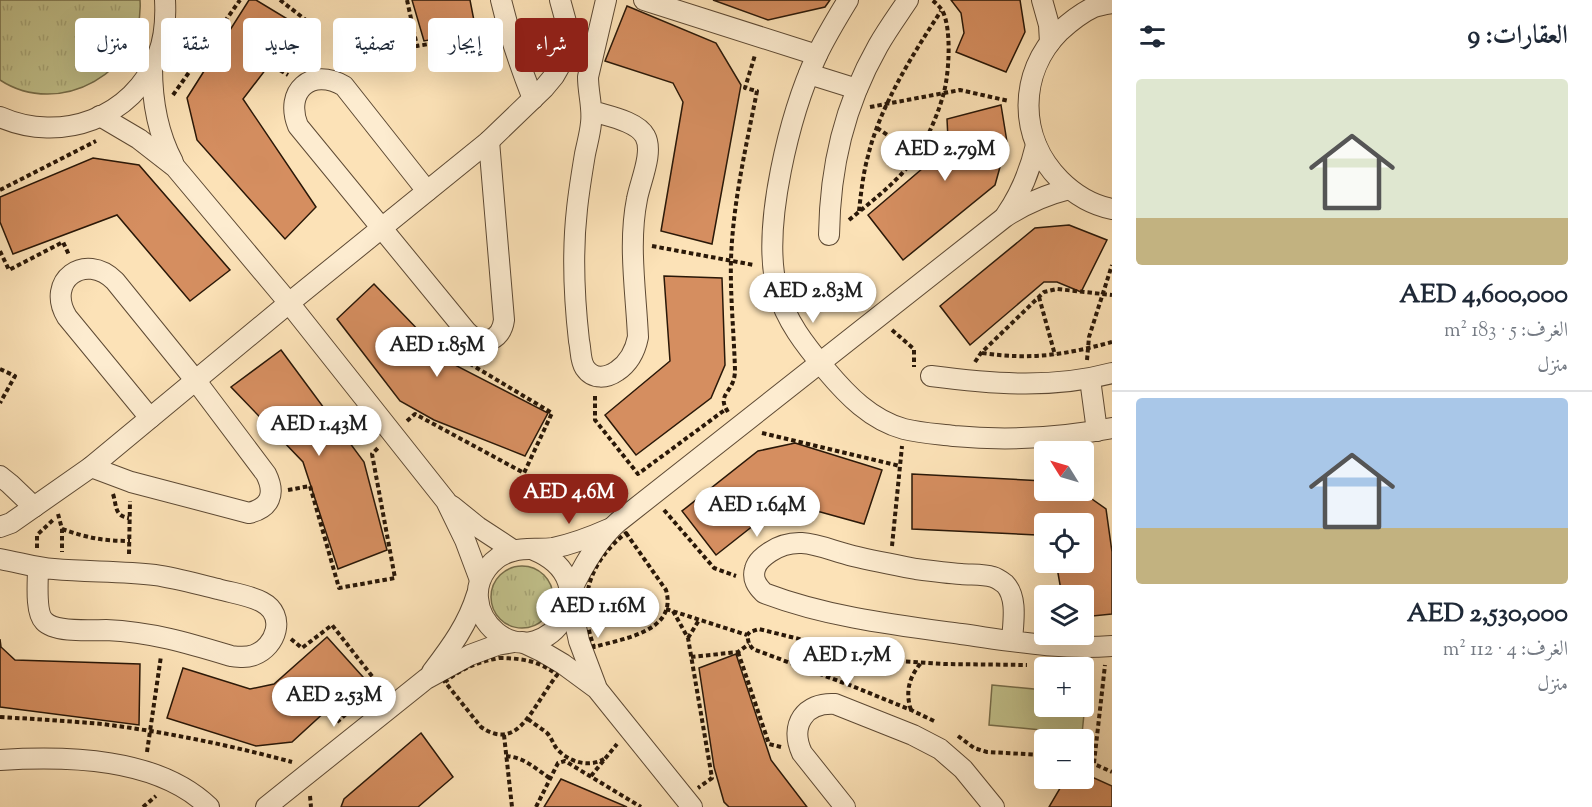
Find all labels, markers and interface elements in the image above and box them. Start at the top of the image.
chip: منزل [75,18,149,72]
chip: شقة [161,18,231,72]
chip: جديد [243,18,321,72]
chip: تصفية [333,18,416,72]
chip: إيجار [428,18,503,72]
chip: شراء [515,18,588,72]
text: العقارات: 9 [1467,18,1568,55]
icon: filters [1136,20,1169,53]
icon: home [1298,118,1406,226]
pin: AED 2.79M [876,131,1014,182]
text: AED 2.79M [895,136,995,165]
pin: AED 2.83M [744,273,882,324]
text: AED 4,600,000 [1399,277,1568,314]
text: AED 2.83M [763,278,863,307]
text: الغرف: 5 · 183 m² [1444,317,1568,346]
pin: AED 1.85M [368,327,506,378]
text: AED 1.85M [389,332,485,361]
text: منزل [1537,352,1568,381]
pin: AED 1.43M [250,406,388,457]
text: AED 1.43M [271,411,367,440]
icon: home [1298,437,1406,545]
north arrow [1034,441,1094,501]
map controls [1034,441,1094,789]
pin: AED 4.6M [507,474,631,525]
text: AED 4.6M [523,479,615,508]
pin: AED 1.64M [688,487,826,538]
text: AED 1.64M [708,492,806,521]
button: locate [1034,513,1094,573]
button: layers [1034,585,1094,645]
pin: AED 1.16M [529,588,667,639]
text: AED 1.16M [550,593,646,622]
text: AED 2,530,000 [1407,596,1568,633]
text: الغرف: 4 · 112 m² [1443,636,1568,665]
pin: AED 1.7M [785,637,909,688]
text: AED 1.7M [803,642,891,671]
button: + [1034,657,1094,717]
text: منزل [1537,671,1568,700]
pin: AED 2.53M [265,677,403,728]
text: AED 2.53M [286,682,382,711]
button: − [1034,729,1094,789]

